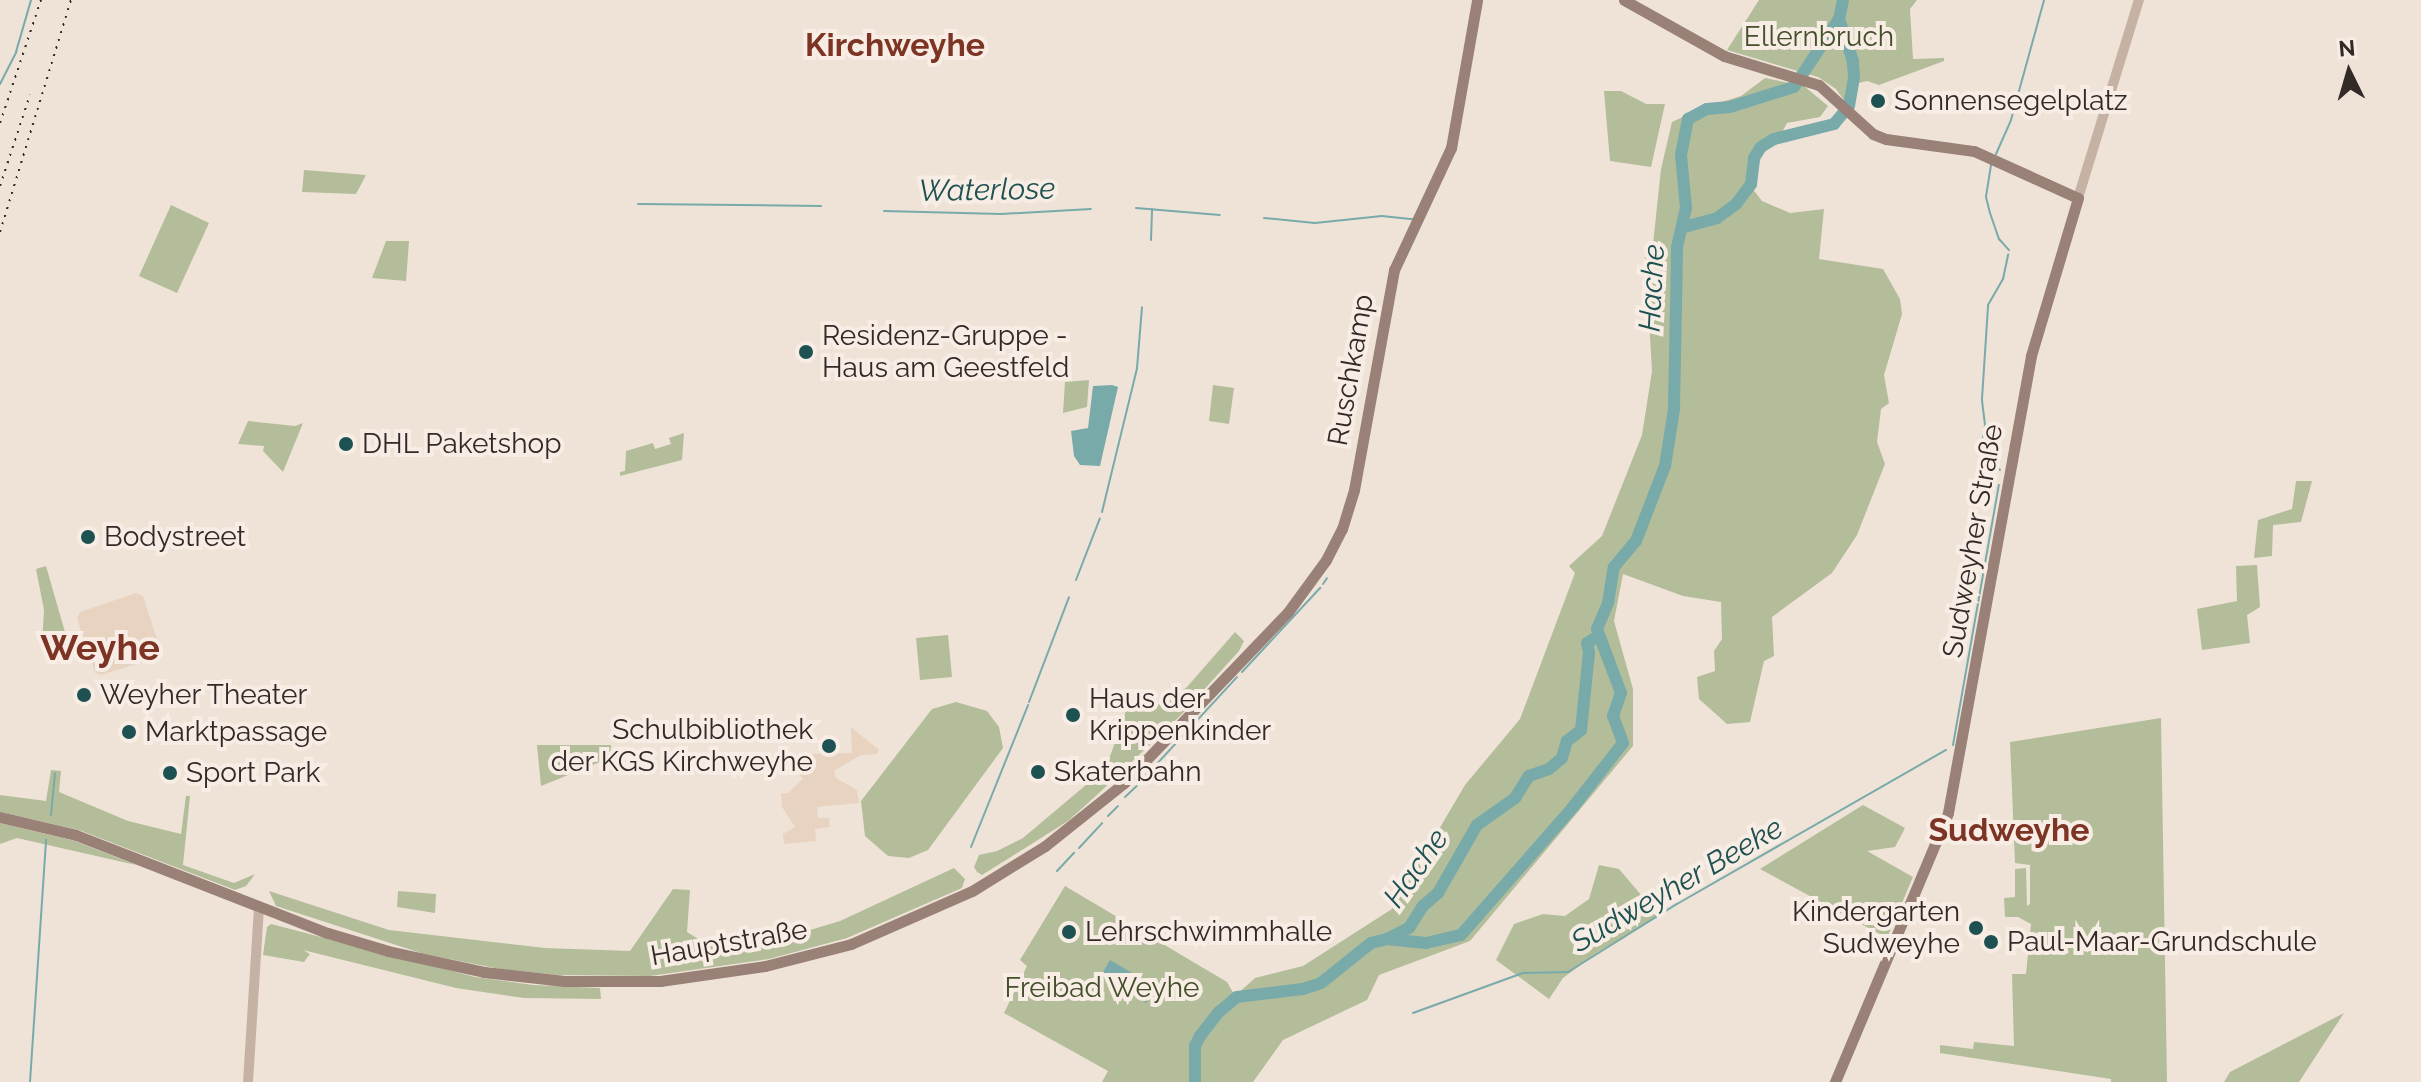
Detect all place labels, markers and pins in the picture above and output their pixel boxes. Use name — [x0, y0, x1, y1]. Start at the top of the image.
place label: Sonnensegelplatz — [1894, 84, 2128, 118]
marker: Sonnensegelplatz — [1869, 92, 1887, 110]
place label: Residenz-Gruppe - Haus am Geestfeld — [822, 319, 1069, 385]
marker: Residenz-Gruppe - Haus am Geestfeld — [797, 343, 815, 361]
place label: DHL Paketshop — [362, 427, 562, 461]
marker: DHL Paketshop — [337, 435, 355, 453]
place label: Bodystreet — [104, 520, 246, 554]
marker: Bodystreet — [79, 528, 97, 546]
place label: Weyher Theater — [100, 678, 309, 712]
place label: Haus der Krippenkinder — [1089, 682, 1271, 748]
marker: Weyher Theater — [75, 686, 93, 704]
marker: Haus der Krippenkinder — [1064, 706, 1082, 724]
place label: Schulbibliothek der KGS Kirchweyhe — [550, 713, 813, 779]
place label: Marktpassage — [145, 715, 327, 749]
marker: Marktpassage — [120, 723, 138, 741]
marker: Schulbibliothek der KGS Kirchweyhe — [820, 737, 838, 755]
place label: Skaterbahn — [1054, 755, 1202, 789]
place label: Sport Park — [186, 756, 320, 790]
marker: Skaterbahn — [1029, 763, 1047, 781]
marker: Sport Park — [161, 764, 179, 782]
place label: Kindergarten Sudweyhe — [1792, 895, 1960, 961]
place label: Lehrschwimmhalle — [1085, 915, 1332, 949]
marker: Kindergarten Sudweyhe — [1967, 919, 1985, 937]
marker: Lehrschwimmhalle — [1060, 923, 1078, 941]
place label: Paul-Maar-Grundschule — [2007, 925, 2317, 959]
marker: Paul-Maar-Grundschule — [1982, 933, 2000, 951]

